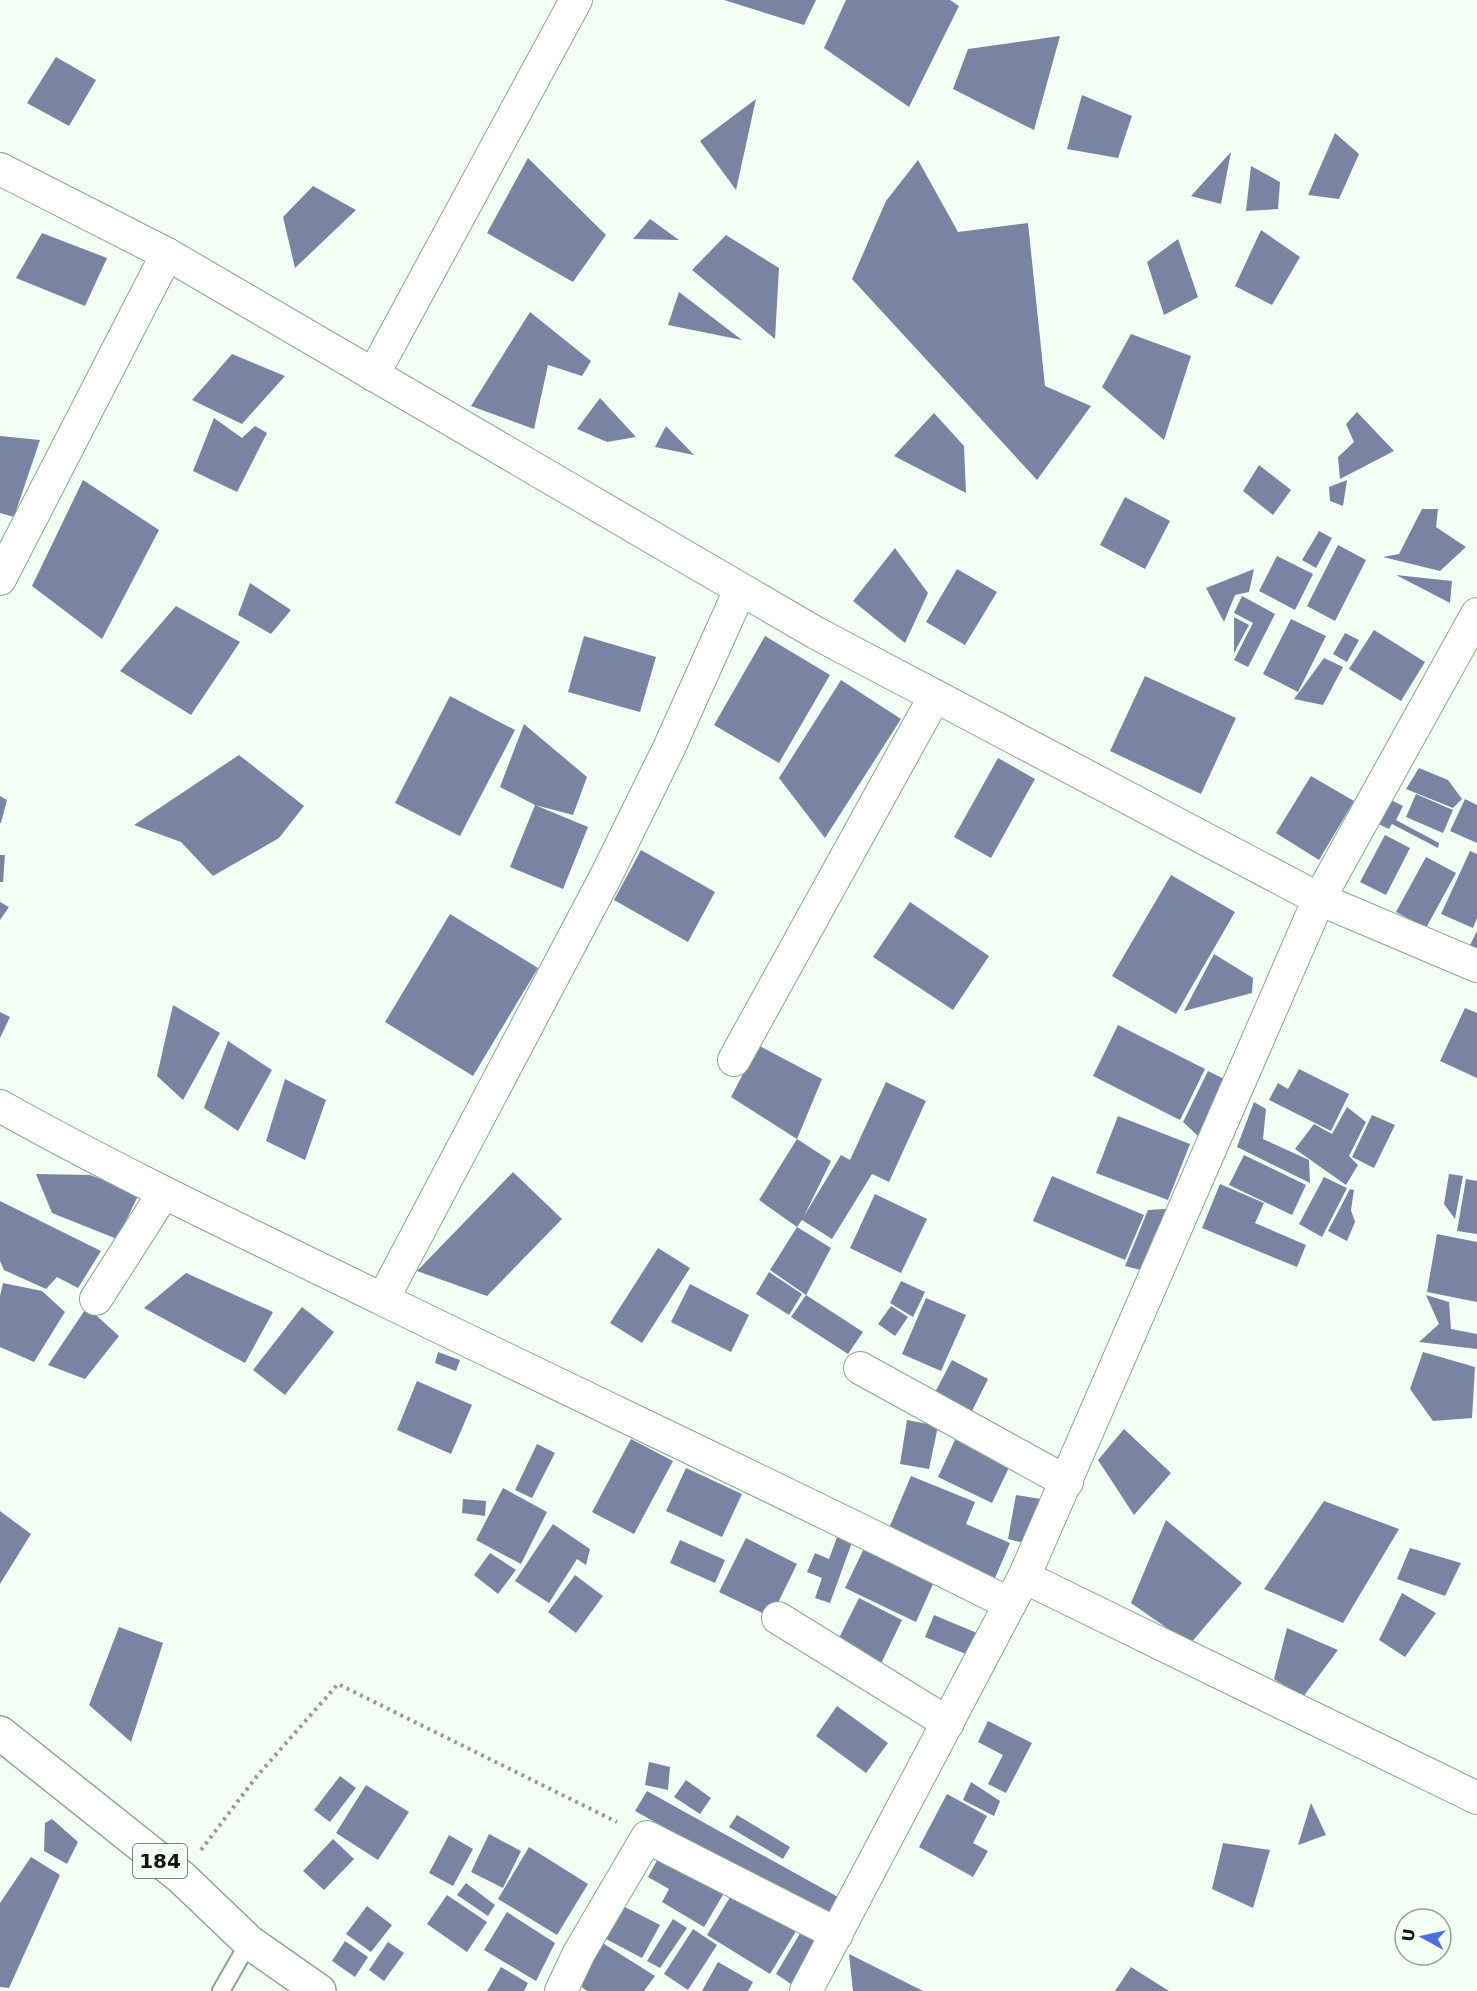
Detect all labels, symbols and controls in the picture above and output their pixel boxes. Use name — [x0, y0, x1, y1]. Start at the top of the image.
road number: 184 — [133, 1844, 187, 1878]
north arrow — [1393, 1907, 1453, 1967]
text: U — [1398, 1927, 1419, 1943]

